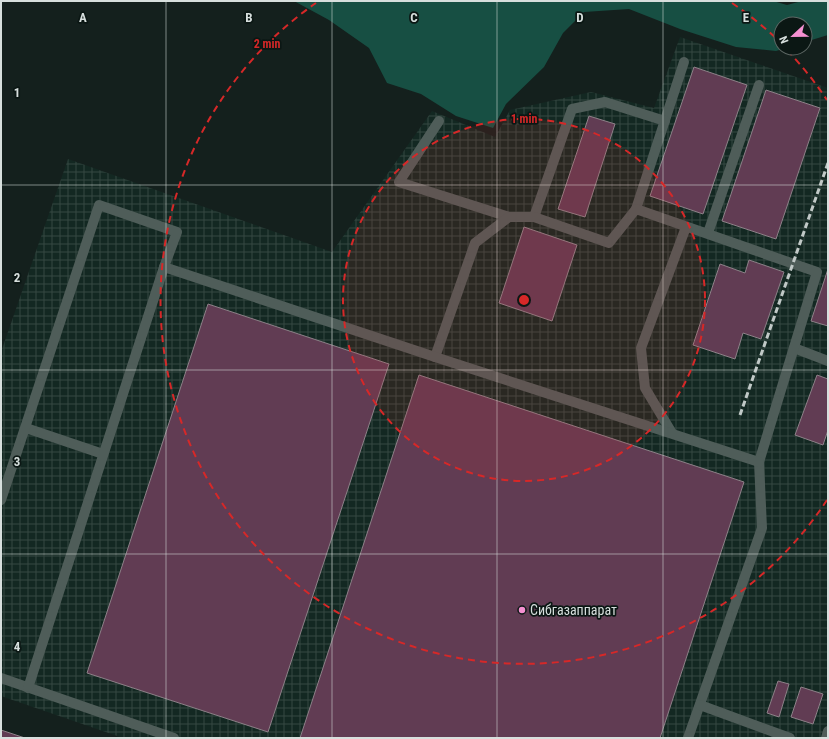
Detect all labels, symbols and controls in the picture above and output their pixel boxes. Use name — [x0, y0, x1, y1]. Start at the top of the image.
text: A — [79, 10, 87, 25]
text: B — [245, 10, 253, 25]
text: C — [410, 10, 418, 25]
text: D — [576, 10, 584, 25]
text: E — [743, 10, 750, 25]
north arrow — [773, 16, 813, 56]
text: N — [777, 34, 791, 45]
text: 2 min — [254, 37, 280, 51]
text: 1 — [14, 85, 20, 100]
text: 1 min — [511, 112, 537, 126]
text: 2 — [14, 270, 21, 285]
centre of rings — [517, 293, 531, 307]
text: 3 — [14, 454, 20, 469]
place label: Сибгазаппарат — [530, 602, 617, 618]
marker: Сибгазаппарат — [517, 605, 527, 615]
text: 4 — [14, 639, 21, 654]

